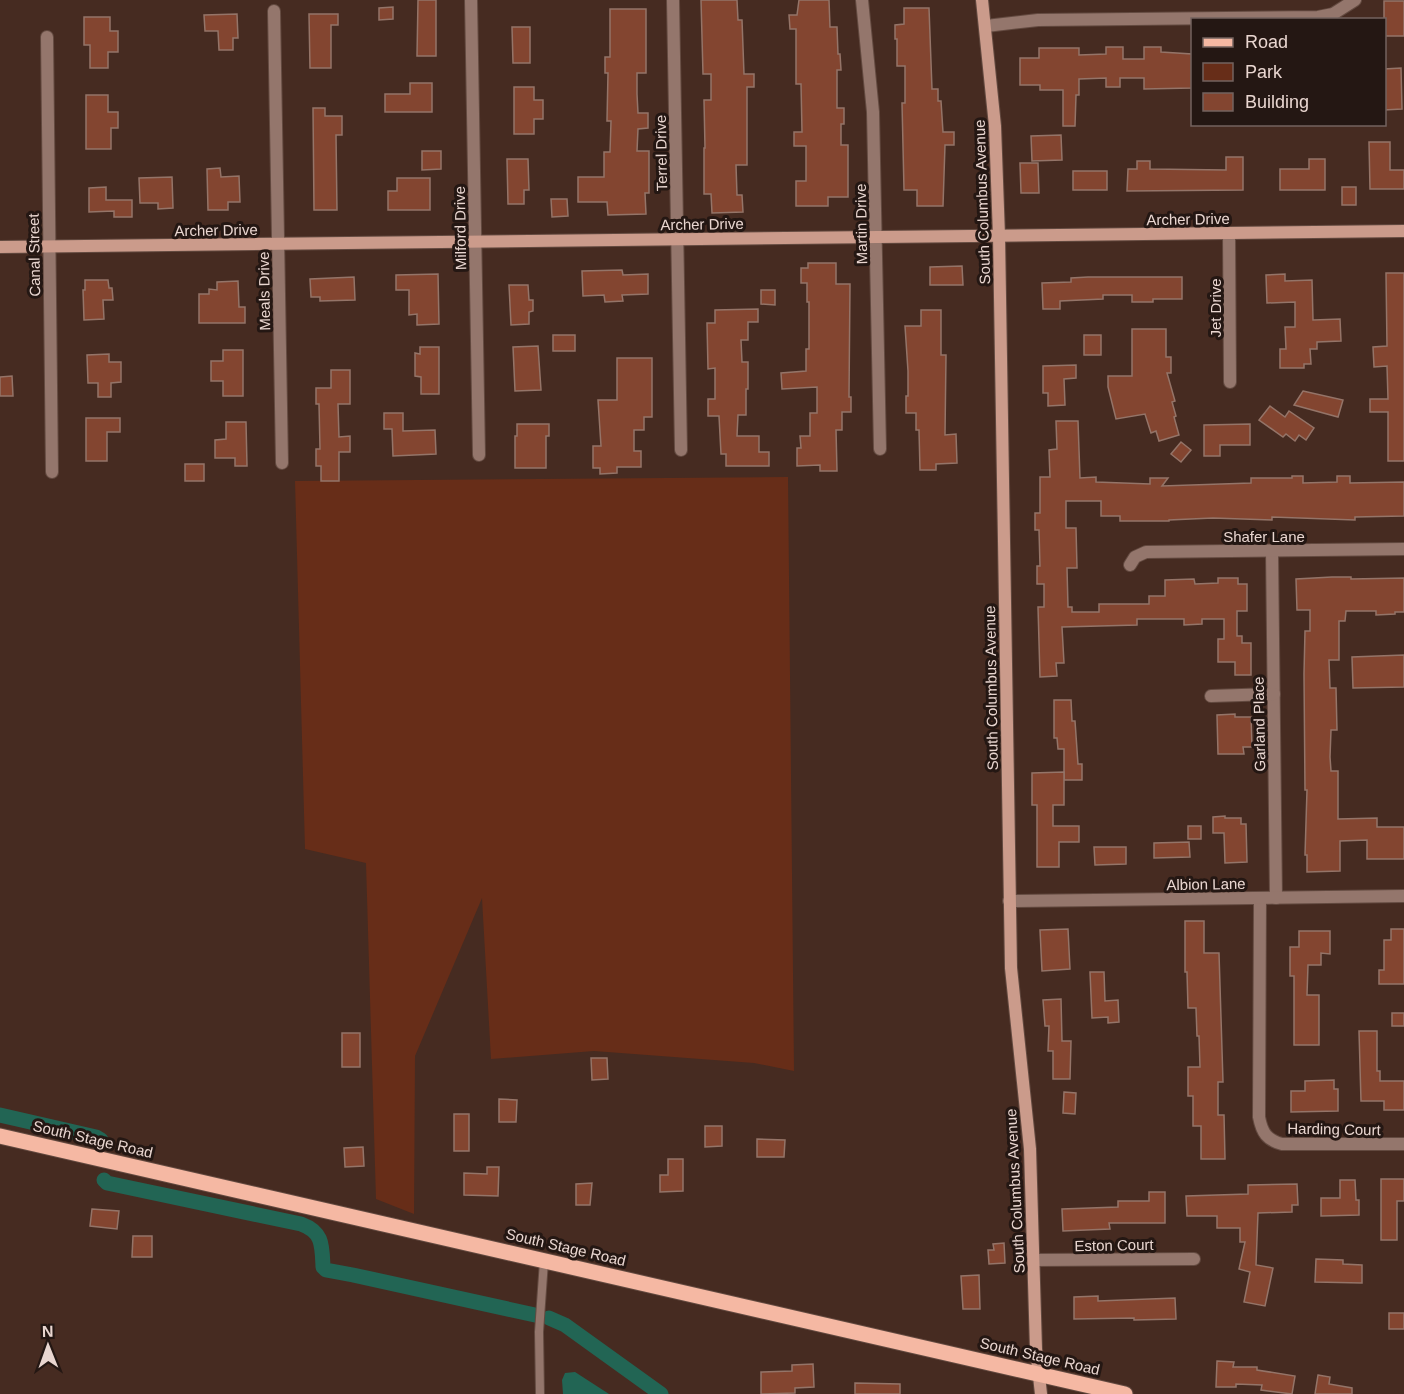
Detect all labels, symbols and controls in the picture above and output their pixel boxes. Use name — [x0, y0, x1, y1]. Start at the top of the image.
legend — [1191, 18, 1386, 126]
text: Road — [1245, 32, 1288, 52]
text: Park — [1245, 62, 1283, 82]
text: Building — [1245, 92, 1309, 112]
street label: Terrel Drive — [652, 115, 670, 191]
street label: South Columbus Avenue — [971, 119, 993, 285]
street label: Martin Drive — [852, 183, 870, 265]
street label: Milford Drive — [451, 186, 469, 270]
street label: Archer Drive — [1146, 210, 1230, 228]
street label: Canal Street — [25, 212, 43, 297]
street label: Archer Drive — [660, 215, 744, 233]
street label: Archer Drive — [174, 221, 258, 239]
street label: Meals Drive — [255, 251, 273, 331]
street label: Jet Drive — [1207, 278, 1224, 338]
street label: Shafer Lane — [1223, 528, 1305, 545]
street label: South Columbus Avenue — [981, 605, 1001, 771]
street label: Garland Place — [1250, 676, 1268, 772]
street label: Albion Lane — [1166, 875, 1246, 893]
street label: South Columbus Avenue — [1002, 1108, 1028, 1274]
street label: South Stage Road — [31, 1117, 155, 1161]
street label: Harding Court — [1287, 1120, 1382, 1138]
street label: South Stage Road — [504, 1225, 628, 1269]
street label: Eston Court — [1074, 1236, 1155, 1254]
north arrow — [18, 1316, 78, 1376]
text: N — [42, 1323, 54, 1340]
street label: South Stage Road — [978, 1334, 1102, 1378]

